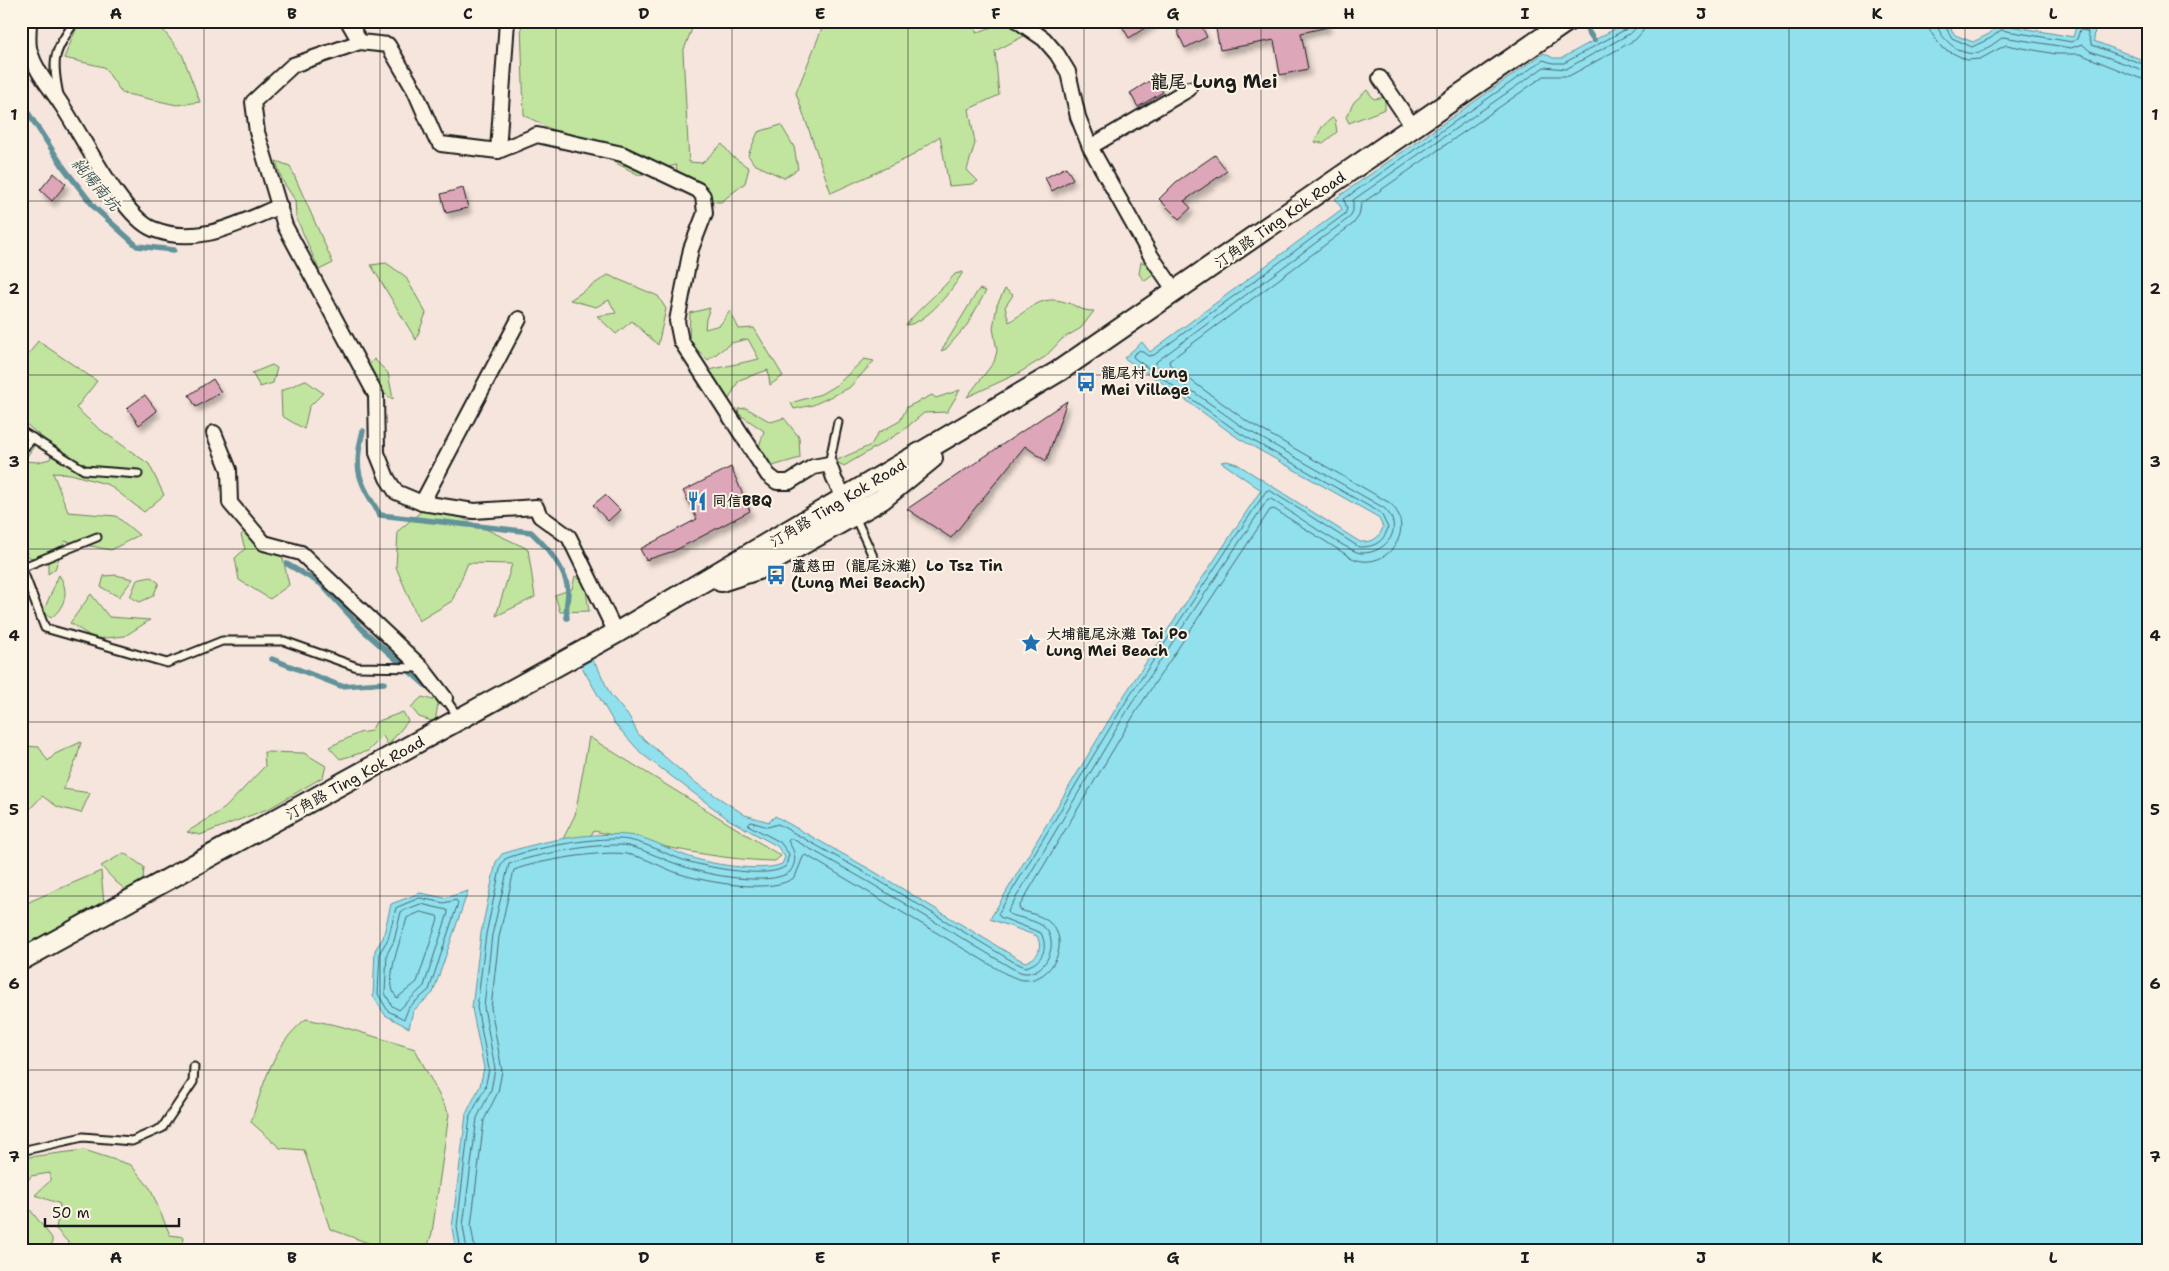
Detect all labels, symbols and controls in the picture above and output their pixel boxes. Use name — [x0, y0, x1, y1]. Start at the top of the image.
text: A — [110, 3, 122, 24]
text: B — [287, 3, 297, 24]
text: C — [463, 3, 473, 24]
text: D — [638, 3, 650, 24]
text: E — [815, 3, 825, 24]
text: F — [991, 3, 1001, 24]
text: G — [1167, 3, 1180, 24]
text: H — [1343, 3, 1355, 24]
text: I — [1521, 3, 1530, 24]
text: J — [1696, 3, 1706, 24]
text: K — [1872, 3, 1883, 24]
text: L — [2049, 3, 2058, 24]
district label: 龍尾 Lung Mei — [1151, 70, 1278, 94]
text: 1 — [10, 104, 18, 125]
text: 1 — [2151, 104, 2159, 125]
water label: 純陽南坑 — [67, 153, 126, 217]
street label: 汀角路 Ting Kok Road — [1210, 167, 1350, 273]
text: 2 — [8, 278, 20, 299]
text: 2 — [2149, 278, 2161, 299]
place label: 龍尾村 Lung Mei Village — [1101, 363, 1189, 400]
bus stop icon: 龍尾村 Lung Mei Village — [1075, 371, 1097, 393]
text: 3 — [8, 451, 20, 472]
text: 3 — [2149, 451, 2161, 472]
street label: 汀角路 Ting Kok Road — [766, 454, 910, 552]
restaurant icon: 同信BBQ — [686, 490, 708, 512]
place label: 同信BBQ — [712, 491, 772, 511]
place label: 蘆慈田（龍尾泳灘）Lo Tsz Tin (Lung Mei Beach) — [791, 556, 1003, 593]
bus stop icon: 蘆慈田（龍尾泳灘）Lo Tsz Tin (Lung Mei Beach) — [765, 564, 787, 586]
place label: 大埔龍尾泳灘 Tai Po Lung Mei Beach — [1046, 624, 1188, 661]
text: 4 — [8, 625, 20, 646]
text: 4 — [2149, 625, 2161, 646]
place icon: 大埔龍尾泳灘 Tai Po Lung Mei Beach — [1020, 632, 1042, 654]
street label: 汀角路 Ting Kok Road — [282, 731, 428, 825]
text: 5 — [9, 799, 19, 820]
text: 5 — [2150, 799, 2160, 820]
text: 6 — [8, 973, 20, 994]
text: 6 — [2149, 973, 2161, 994]
text: 7 — [8, 1146, 20, 1167]
text: 7 — [2149, 1146, 2161, 1167]
scale bar — [45, 1196, 179, 1228]
text: 50 m — [52, 1203, 90, 1223]
text: A — [110, 1247, 122, 1268]
text: B — [287, 1247, 297, 1268]
text: C — [463, 1247, 473, 1268]
text: D — [638, 1247, 650, 1268]
text: E — [815, 1247, 825, 1268]
text: F — [991, 1247, 1001, 1268]
text: G — [1167, 1247, 1180, 1268]
text: H — [1343, 1247, 1355, 1268]
text: I — [1521, 1247, 1530, 1268]
text: J — [1696, 1247, 1706, 1268]
text: K — [1872, 1247, 1883, 1268]
text: L — [2049, 1247, 2058, 1268]

